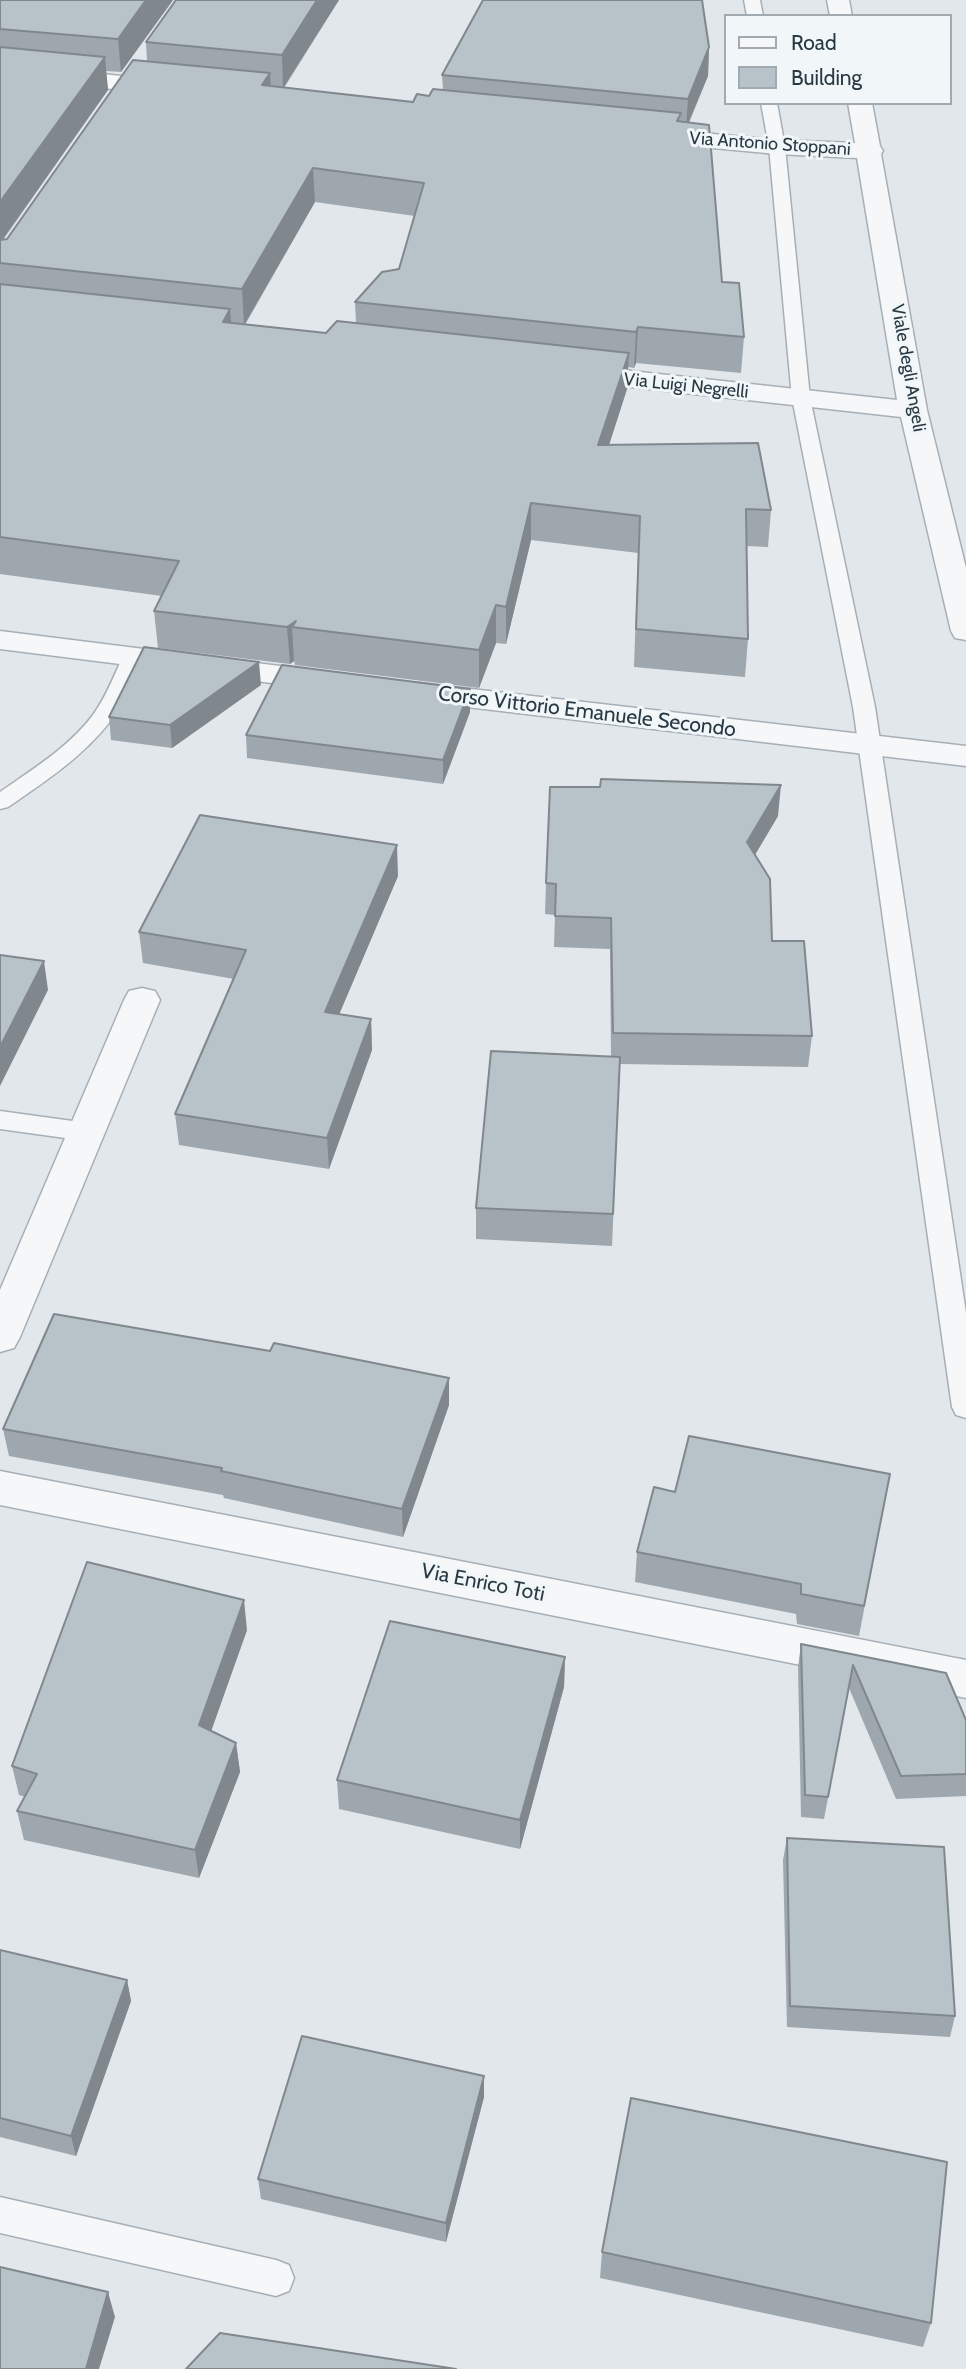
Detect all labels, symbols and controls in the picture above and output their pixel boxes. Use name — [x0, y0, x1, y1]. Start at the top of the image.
legend — [724, 14, 952, 105]
text: Road — [791, 30, 837, 55]
text: Building — [791, 65, 862, 90]
street label: Via Antonio Stoppani — [689, 128, 851, 160]
street label: Viale degli Angeli — [886, 302, 930, 434]
street label: Via Luigi Negrelli — [623, 369, 749, 403]
street label: Corso Vittorio Emanuele Secondo — [437, 681, 737, 743]
street label: Via Enrico Toti — [419, 1559, 547, 1607]

